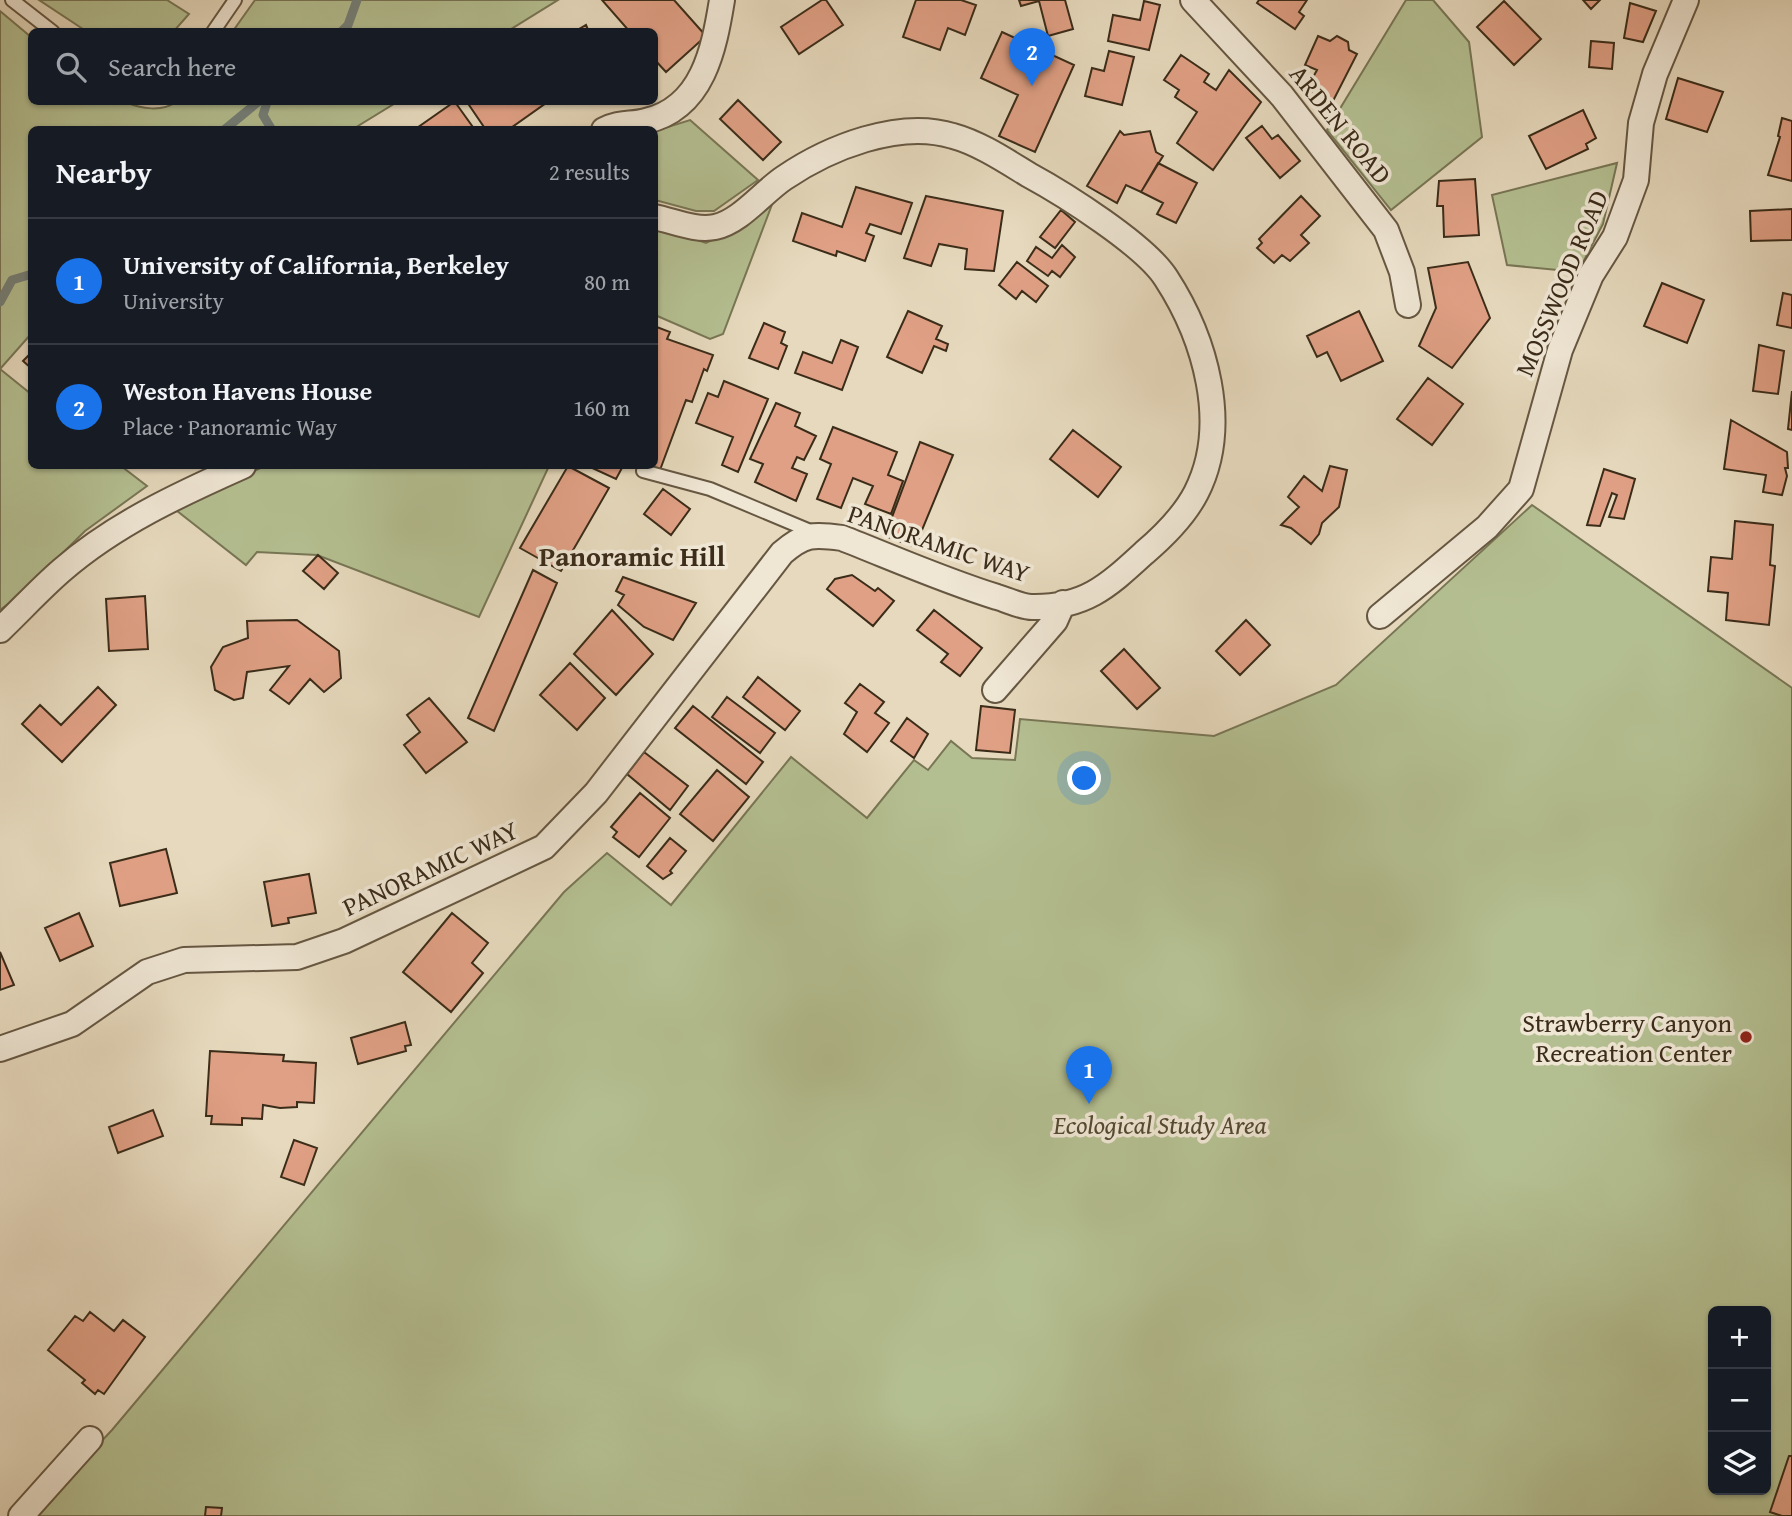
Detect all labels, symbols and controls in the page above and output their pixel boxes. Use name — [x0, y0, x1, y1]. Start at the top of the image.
search box — [28, 28, 658, 105]
pin: 2 — [1009, 28, 1055, 86]
text: Search here — [108, 47, 236, 86]
icon: search — [52, 48, 90, 86]
street label: ARDEN ROAD — [1281, 56, 1401, 192]
text: Nearby — [56, 150, 152, 194]
text: 2 results — [549, 155, 630, 188]
street label: MOSSWOOD ROAD — [1504, 184, 1618, 382]
text: University of California, Berkeley — [123, 245, 509, 284]
text: 1 — [73, 265, 85, 298]
text: 80 m — [584, 265, 630, 298]
text: University — [123, 284, 224, 317]
text: Weston Havens House — [123, 371, 372, 410]
text: 2 — [73, 391, 85, 424]
text: 160 m — [573, 391, 630, 424]
text: Place · Panoramic Way — [123, 410, 337, 443]
street label: PANORAMIC WAY — [843, 494, 1036, 593]
district label: Panoramic Hill — [539, 535, 725, 576]
your location — [1067, 761, 1101, 795]
street label: PANORAMIC WAY — [336, 810, 525, 926]
place label: Strawberry Canyon Recreation Center — [1522, 1003, 1732, 1072]
marker: Strawberry Canyon Recreation Center — [1738, 1029, 1754, 1045]
pin: 1 — [1066, 1046, 1112, 1104]
park label: Ecological Study Area — [1052, 1105, 1267, 1144]
map controls — [1708, 1306, 1771, 1495]
button: + — [1708, 1306, 1771, 1369]
button: − — [1708, 1369, 1771, 1432]
button: layers — [1708, 1432, 1771, 1495]

